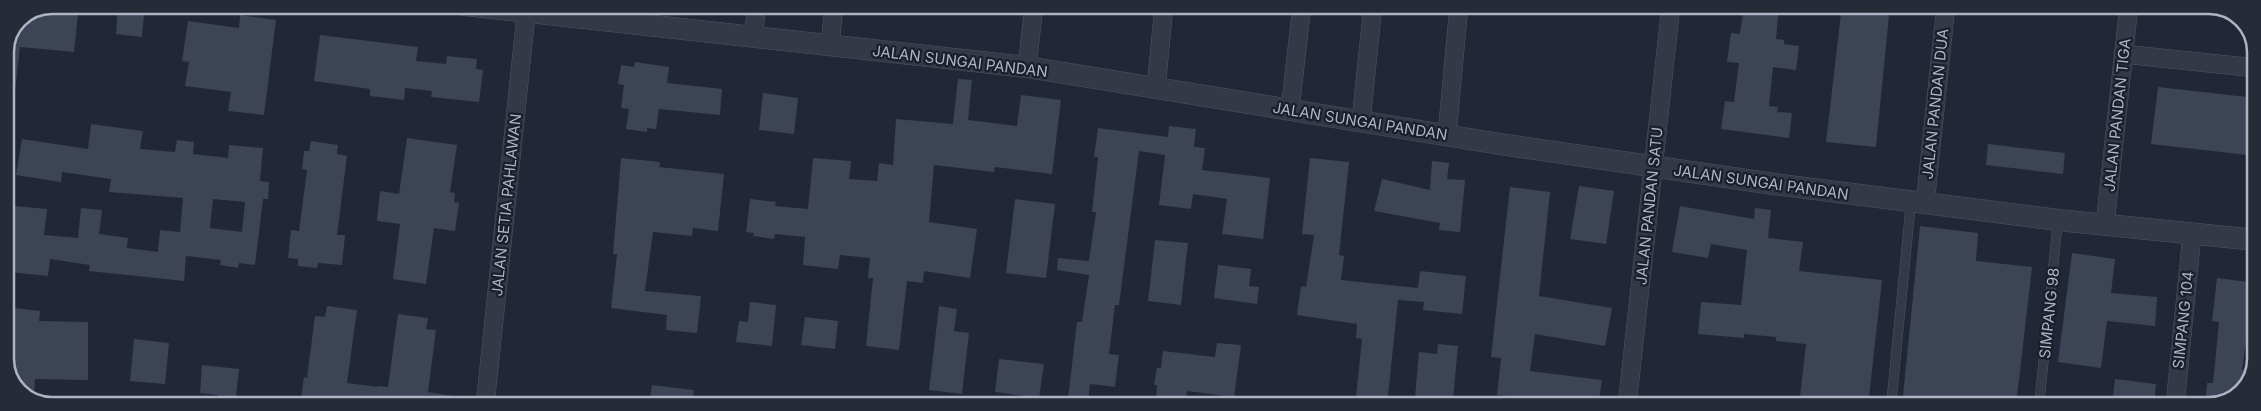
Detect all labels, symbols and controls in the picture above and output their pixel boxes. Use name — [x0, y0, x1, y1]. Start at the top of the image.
street label: JALAN PANDAN DUA — [1918, 28, 1952, 180]
street label: JALAN PANDAN TIGA — [2099, 37, 2135, 193]
street label: JALAN SUNGAI PANDAN — [871, 41, 1049, 81]
street label: JALAN SUNGAI PANDAN — [1271, 98, 1449, 144]
street label: JALAN SETIA PAHLAWAN — [487, 113, 525, 297]
street label: JALAN PANDAN SATU — [1631, 126, 1667, 286]
street label: JALAN SUNGAI PANDAN — [1672, 160, 1850, 204]
street label: SIMPANG 98 — [2035, 267, 2063, 359]
street label: SIMPANG 104 — [2168, 270, 2198, 370]

